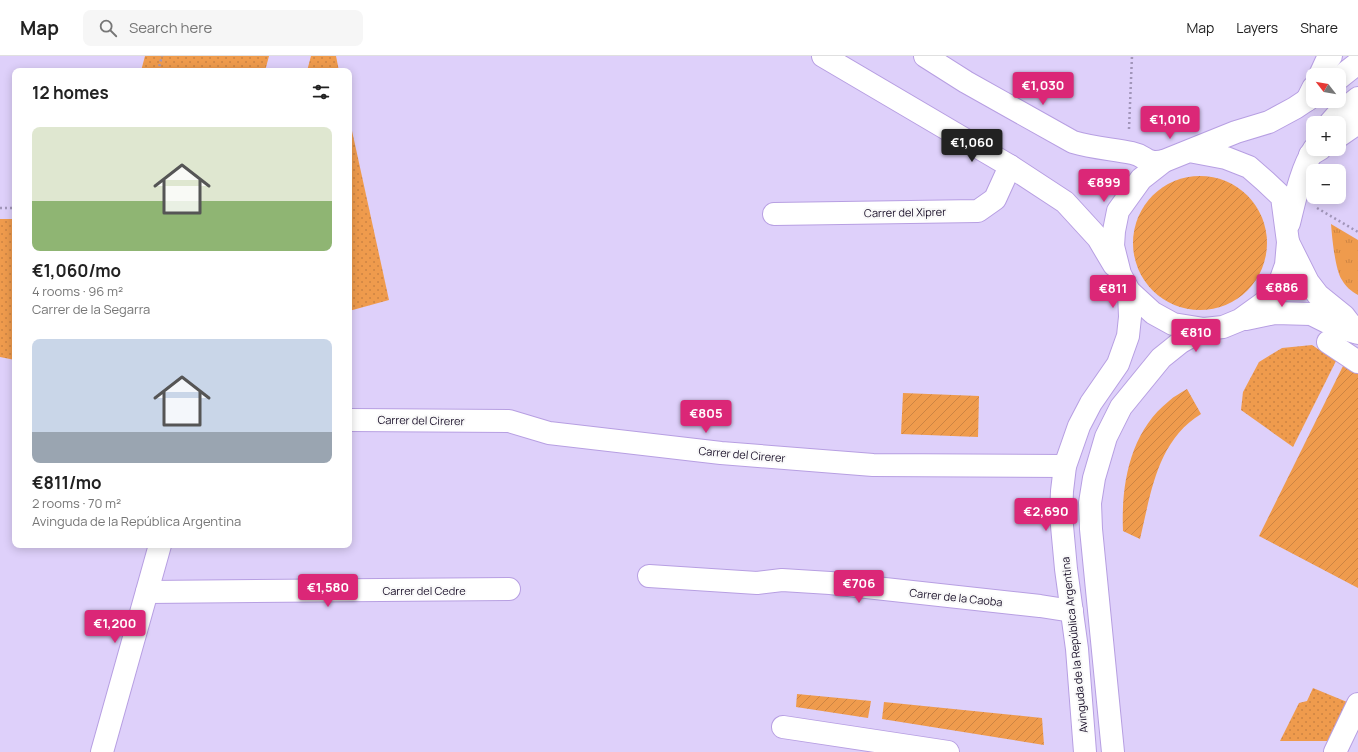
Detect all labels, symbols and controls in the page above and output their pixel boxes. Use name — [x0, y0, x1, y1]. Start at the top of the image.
search box — [83, 10, 363, 46]
text: Map — [20, 15, 59, 41]
icon: search — [97, 17, 119, 39]
text: Search here — [129, 17, 212, 38]
text: Map — [1186, 18, 1214, 37]
text: Layers — [1236, 18, 1278, 37]
text: Share — [1300, 18, 1338, 37]
north arrow — [1306, 68, 1346, 108]
map controls — [1306, 68, 1346, 204]
pin: €1,030 — [1010, 72, 1076, 106]
text: €1,030 — [1022, 76, 1064, 94]
text: 12 homes — [32, 81, 109, 104]
icon: filters — [310, 81, 332, 103]
pin: €1,010 — [1137, 106, 1203, 140]
text: €1,010 — [1150, 110, 1190, 128]
button: + — [1306, 116, 1346, 156]
pin: €1,060 — [939, 129, 1005, 163]
text: €1,060 — [950, 133, 994, 151]
icon: home — [146, 153, 218, 225]
button: − — [1306, 164, 1346, 204]
pin: €899 — [1080, 169, 1128, 203]
text: €899 — [1088, 173, 1121, 191]
street label: Carrer del Xiprer — [864, 204, 946, 220]
text: €1,060/mo — [32, 259, 121, 282]
pin: €886 — [1258, 274, 1306, 308]
pin: €811 — [1089, 275, 1137, 309]
text: €886 — [1266, 278, 1298, 296]
text: €811 — [1099, 279, 1127, 297]
text: 4 rooms · 96 m² — [32, 282, 123, 300]
text: Carrer de la Segarra — [32, 300, 150, 318]
pin: €810 — [1172, 319, 1220, 353]
text: €810 — [1180, 323, 1212, 341]
icon: home — [146, 365, 218, 437]
pin: €805 — [682, 400, 730, 434]
text: €805 — [689, 404, 723, 422]
street label: Carrer del Cirerer — [377, 412, 465, 428]
street label: Carrer del Cirerer — [698, 443, 786, 465]
text: €811/mo — [32, 471, 101, 494]
text: 2 rooms · 70 m² — [32, 494, 121, 512]
pin: €2,690 — [1013, 498, 1079, 532]
text: €2,690 — [1024, 502, 1068, 520]
text: Avinguda de la República Argentina — [32, 512, 241, 530]
street label: Avinguda de la República Argentina — [1057, 556, 1091, 734]
pin: €706 — [835, 570, 883, 604]
pin: €1,580 — [295, 574, 361, 608]
text: €706 — [843, 574, 875, 592]
text: €1,580 — [307, 578, 349, 596]
street label: Carrer del Cedre — [382, 583, 466, 598]
street label: Carrer de la Caoba — [909, 585, 1003, 609]
pin: €1,200 — [82, 610, 148, 644]
text: €1,200 — [94, 614, 136, 632]

